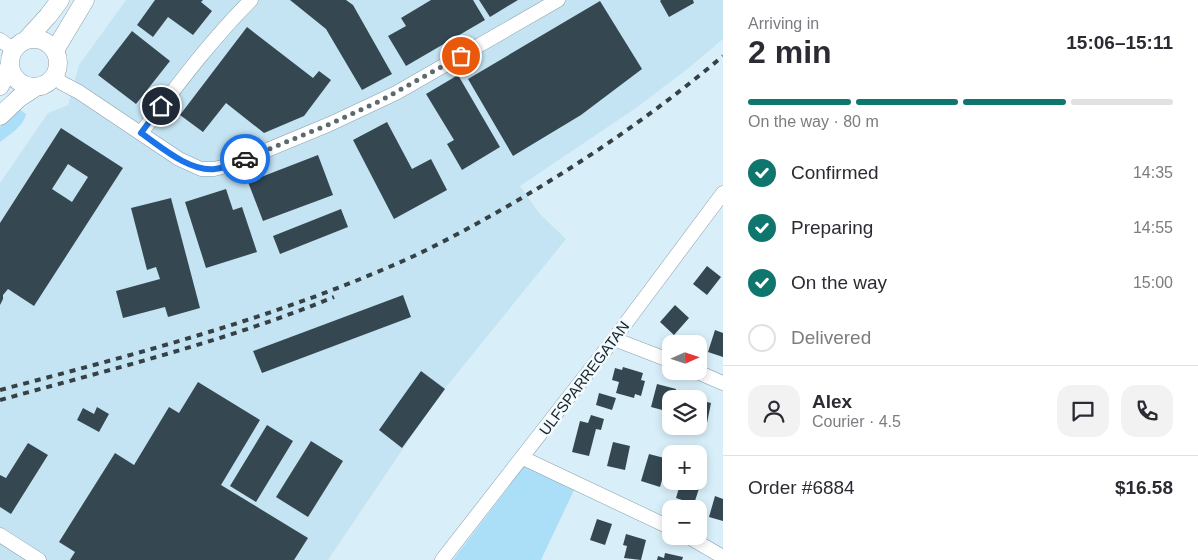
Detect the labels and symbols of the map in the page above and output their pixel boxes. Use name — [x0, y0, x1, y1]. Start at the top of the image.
pin — [440, 35, 482, 77]
pin — [140, 85, 182, 127]
courier — [220, 134, 270, 184]
street label: ULFSPARREGATAN — [536, 318, 632, 438]
north arrow — [662, 335, 708, 380]

